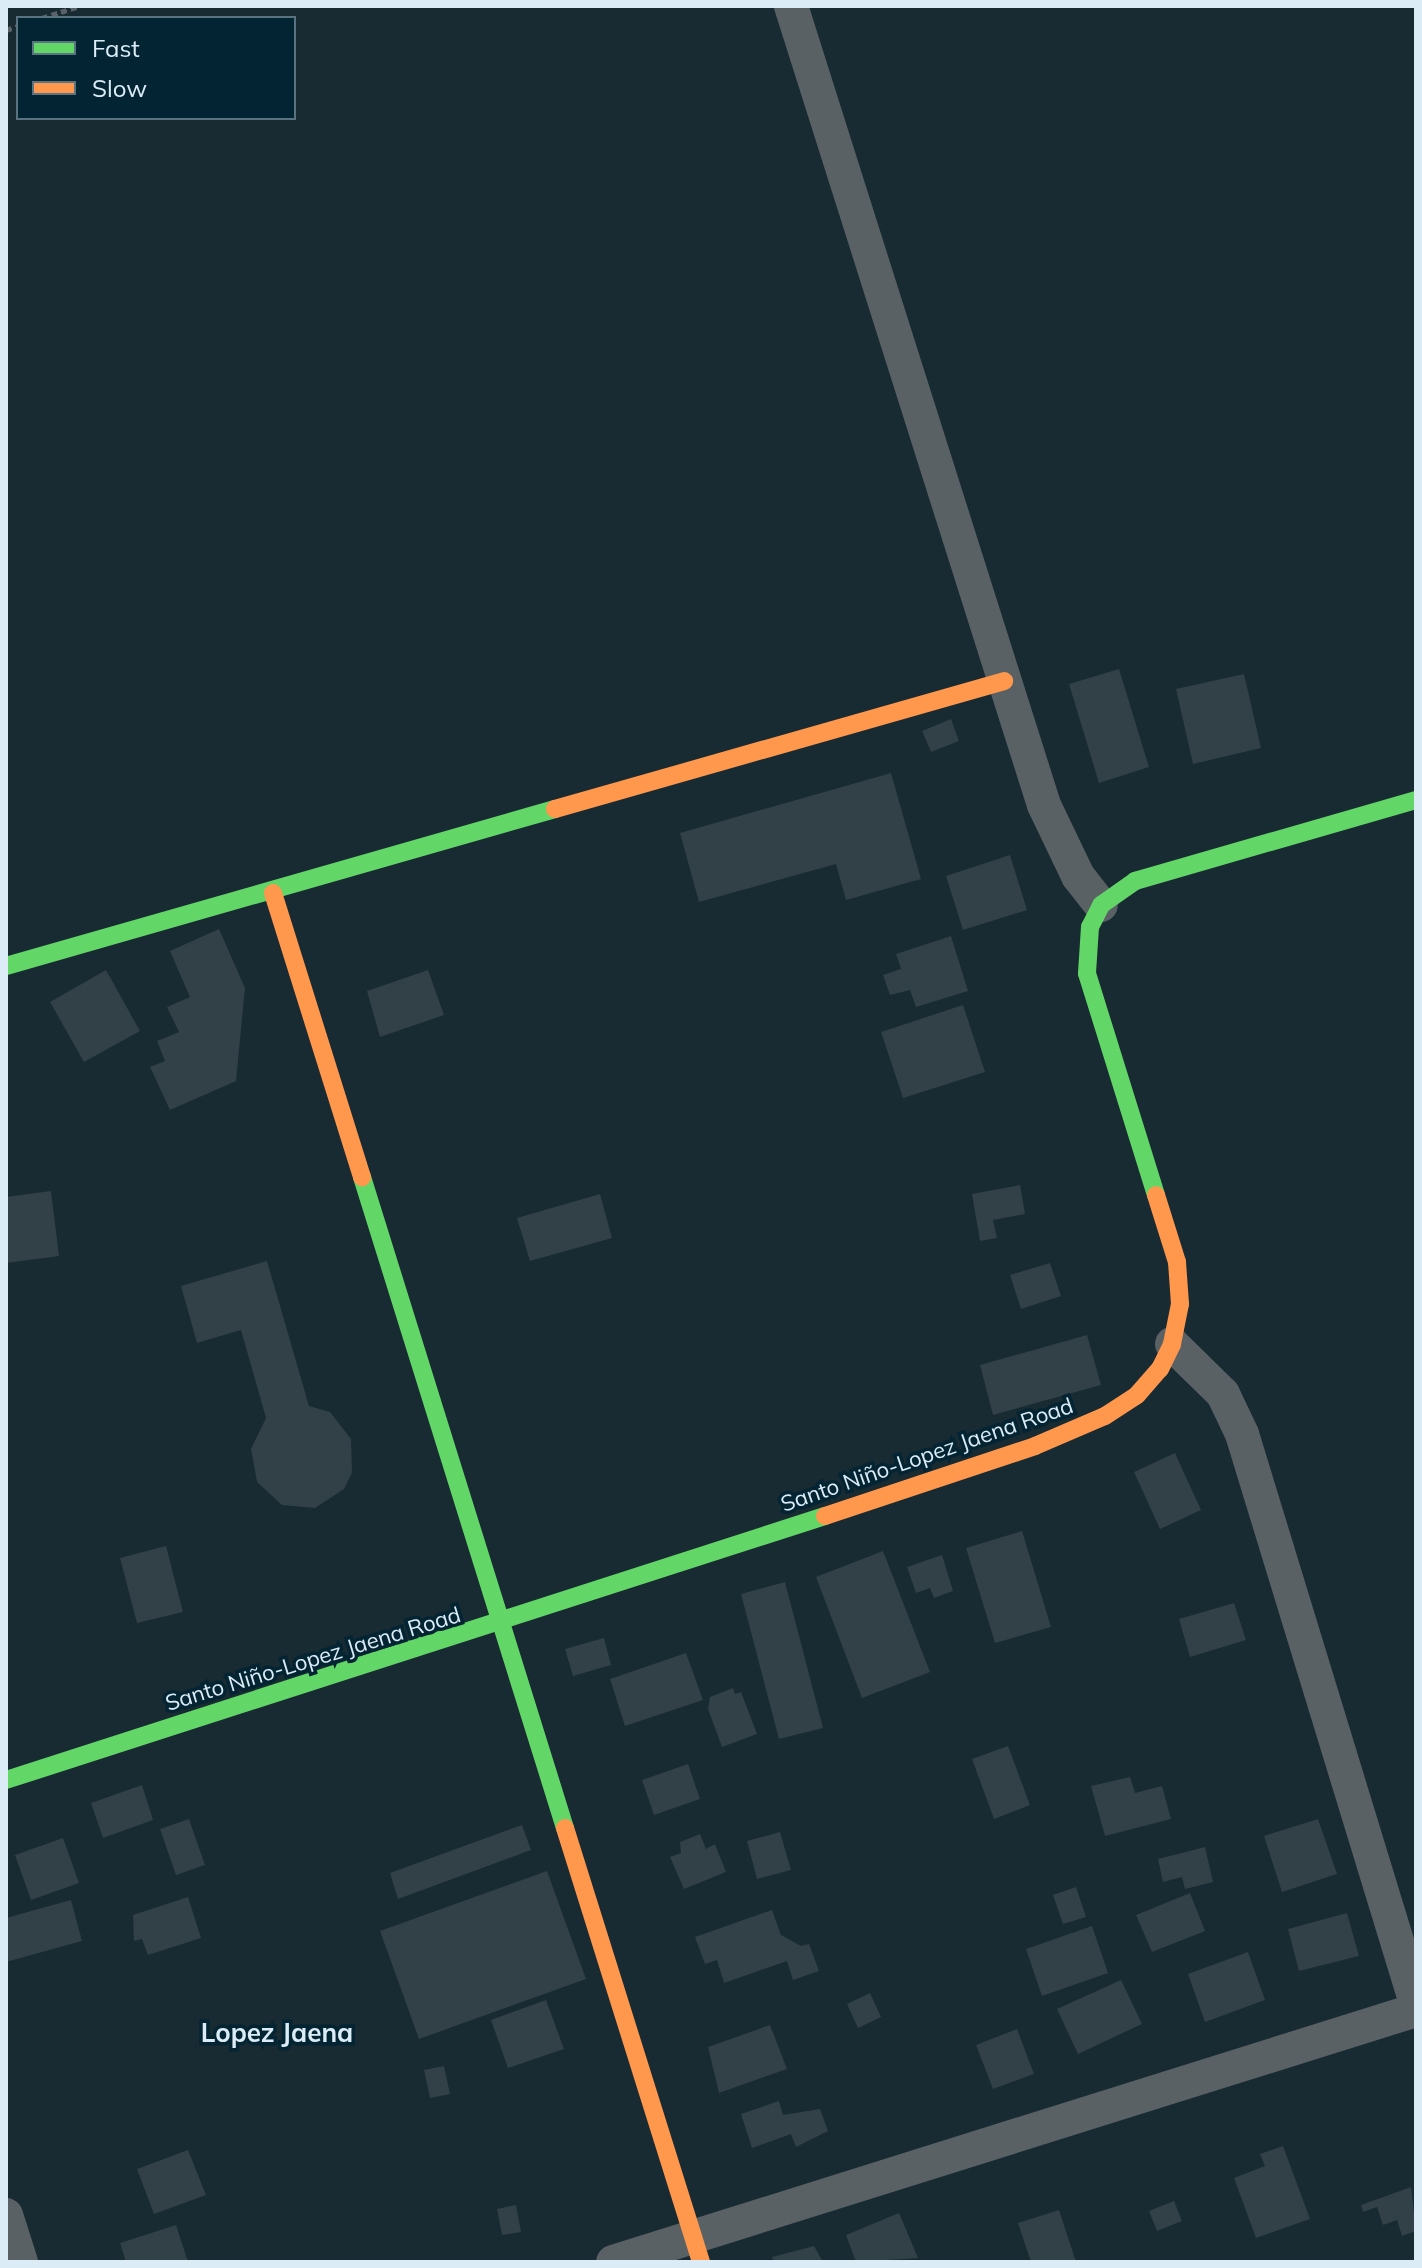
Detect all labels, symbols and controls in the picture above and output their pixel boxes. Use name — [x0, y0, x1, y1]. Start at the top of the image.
legend — [16, 16, 296, 120]
text: Fast — [92, 33, 140, 63]
text: Slow — [92, 73, 147, 103]
street label: Santo Niño-Lopez Jaena Road — [777, 1392, 1077, 1518]
street label: Santo Niño-Lopez Jaena Road — [162, 1601, 464, 1717]
district label: Lopez Jaena — [201, 2017, 353, 2049]

